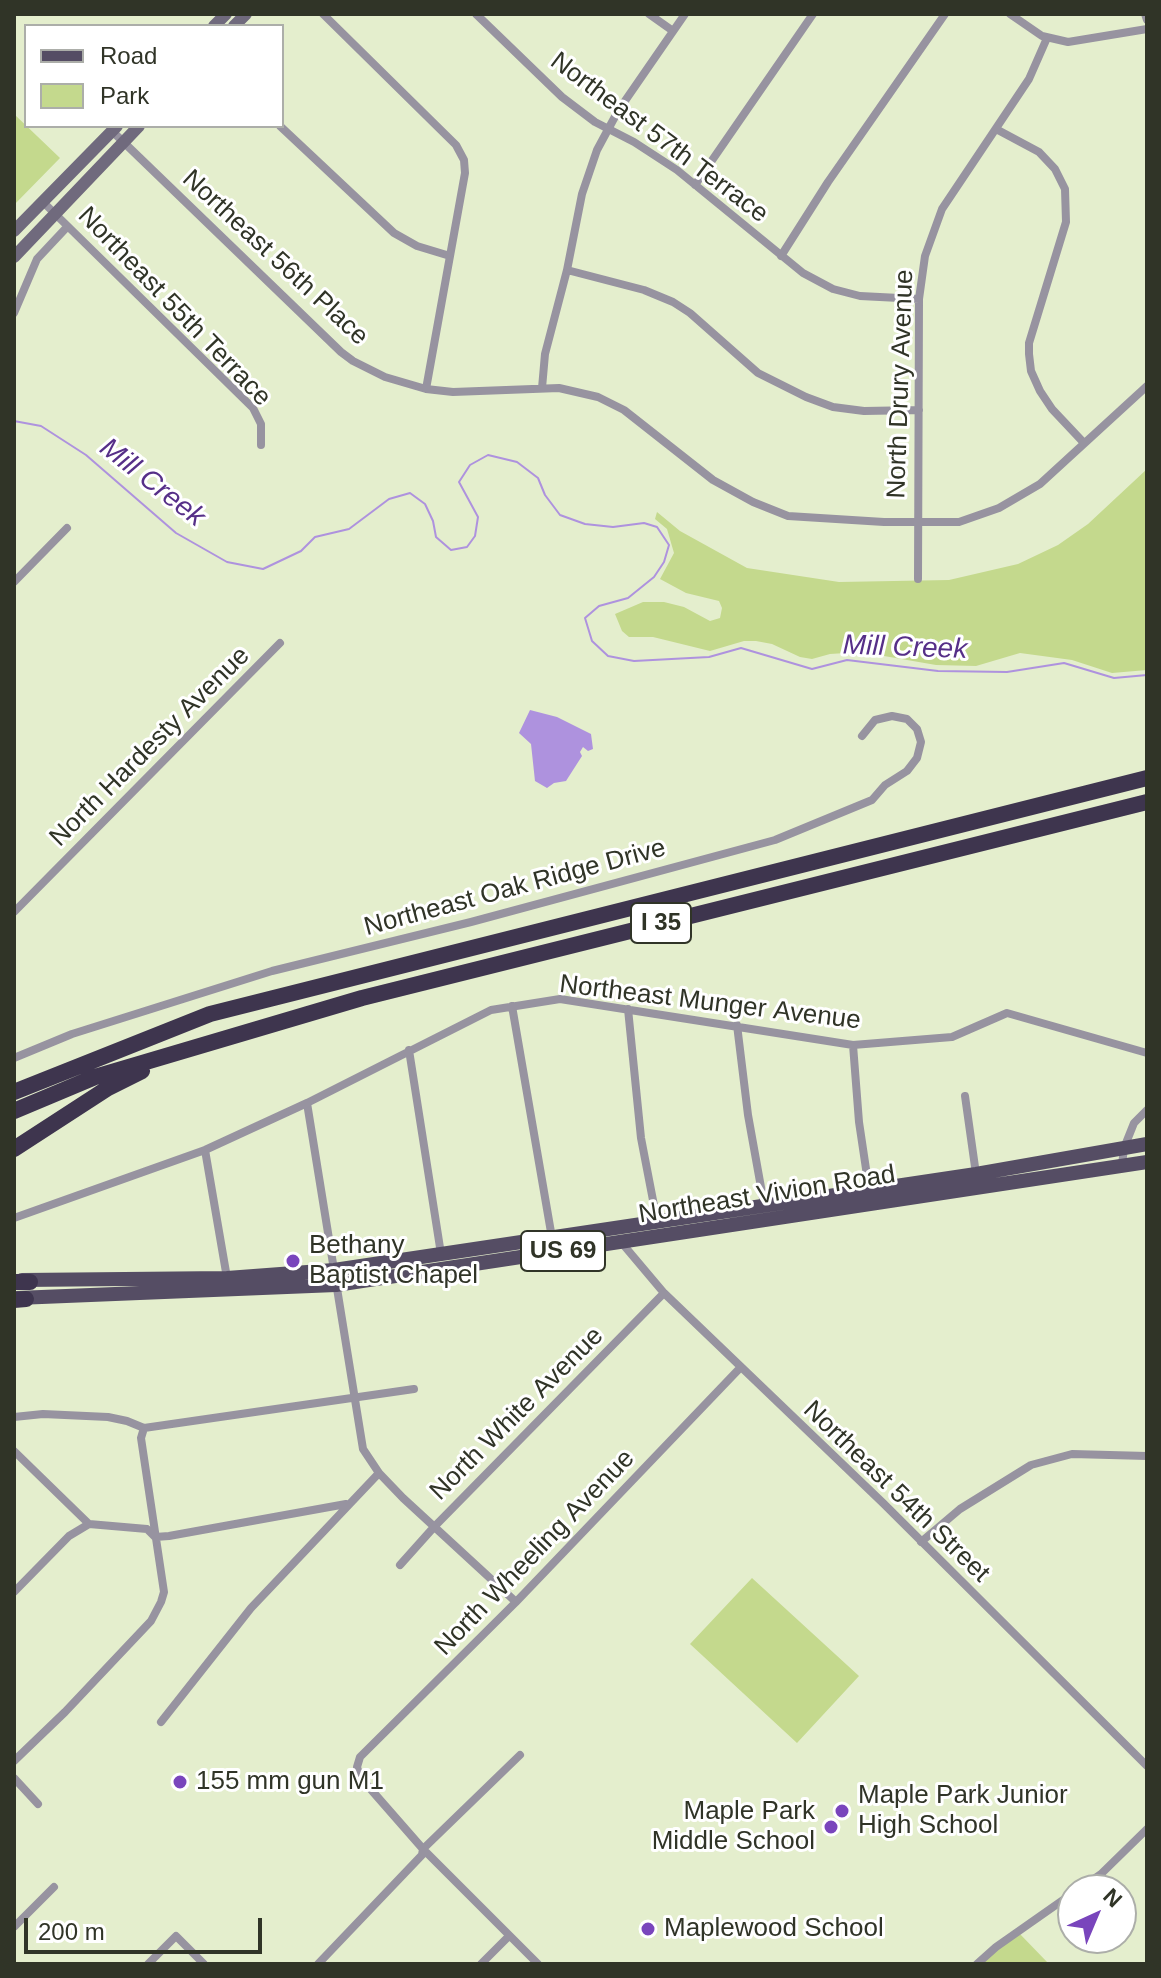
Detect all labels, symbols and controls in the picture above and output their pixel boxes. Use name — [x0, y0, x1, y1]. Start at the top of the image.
legend — [24, 24, 284, 128]
text: Road — [100, 42, 157, 69]
street label: Northeast 57th Terrace — [544, 46, 774, 230]
text: Park — [100, 82, 149, 109]
street label: Northeast 56th Place — [176, 164, 374, 352]
street label: Northeast 55th Terrace — [71, 201, 277, 413]
street label: North Drury Avenue — [881, 269, 921, 499]
water label: Mill Creek — [93, 431, 211, 535]
water label: Mill Creek — [842, 629, 968, 667]
street label: North Hardesty Avenue — [44, 641, 256, 853]
street label: Northeast Oak Ridge Drive — [361, 833, 669, 943]
road number: I 35 — [631, 903, 691, 943]
street label: Northeast Munger Avenue — [558, 969, 862, 1037]
street label: Northeast Vivion Road — [636, 1159, 898, 1231]
place label: Bethany Baptist Chapel — [309, 1230, 478, 1292]
road number: US 69 — [521, 1231, 605, 1271]
marker: Bethany Baptist Chapel — [284, 1252, 302, 1270]
street label: North White Avenue — [424, 1321, 610, 1507]
street label: Northeast 54th Street — [796, 1395, 996, 1589]
street label: North Wheeling Avenue — [429, 1444, 641, 1662]
place label: 155 mm gun M1 — [196, 1766, 384, 1798]
marker: 155 mm gun M1 — [171, 1773, 189, 1791]
place label: Maple Park Junior High School — [858, 1780, 1068, 1842]
place label: Maple Park Middle School — [652, 1796, 815, 1858]
marker: Maple Park Junior High School — [833, 1802, 851, 1820]
marker: Maple Park Middle School — [822, 1818, 840, 1836]
north arrow — [1057, 1874, 1137, 1954]
text: N — [1098, 1883, 1127, 1912]
scale bar — [28, 1902, 266, 1952]
place label: Maplewood School — [664, 1913, 884, 1945]
text: 200 m — [38, 1918, 105, 1945]
marker: Maplewood School — [639, 1920, 657, 1938]

